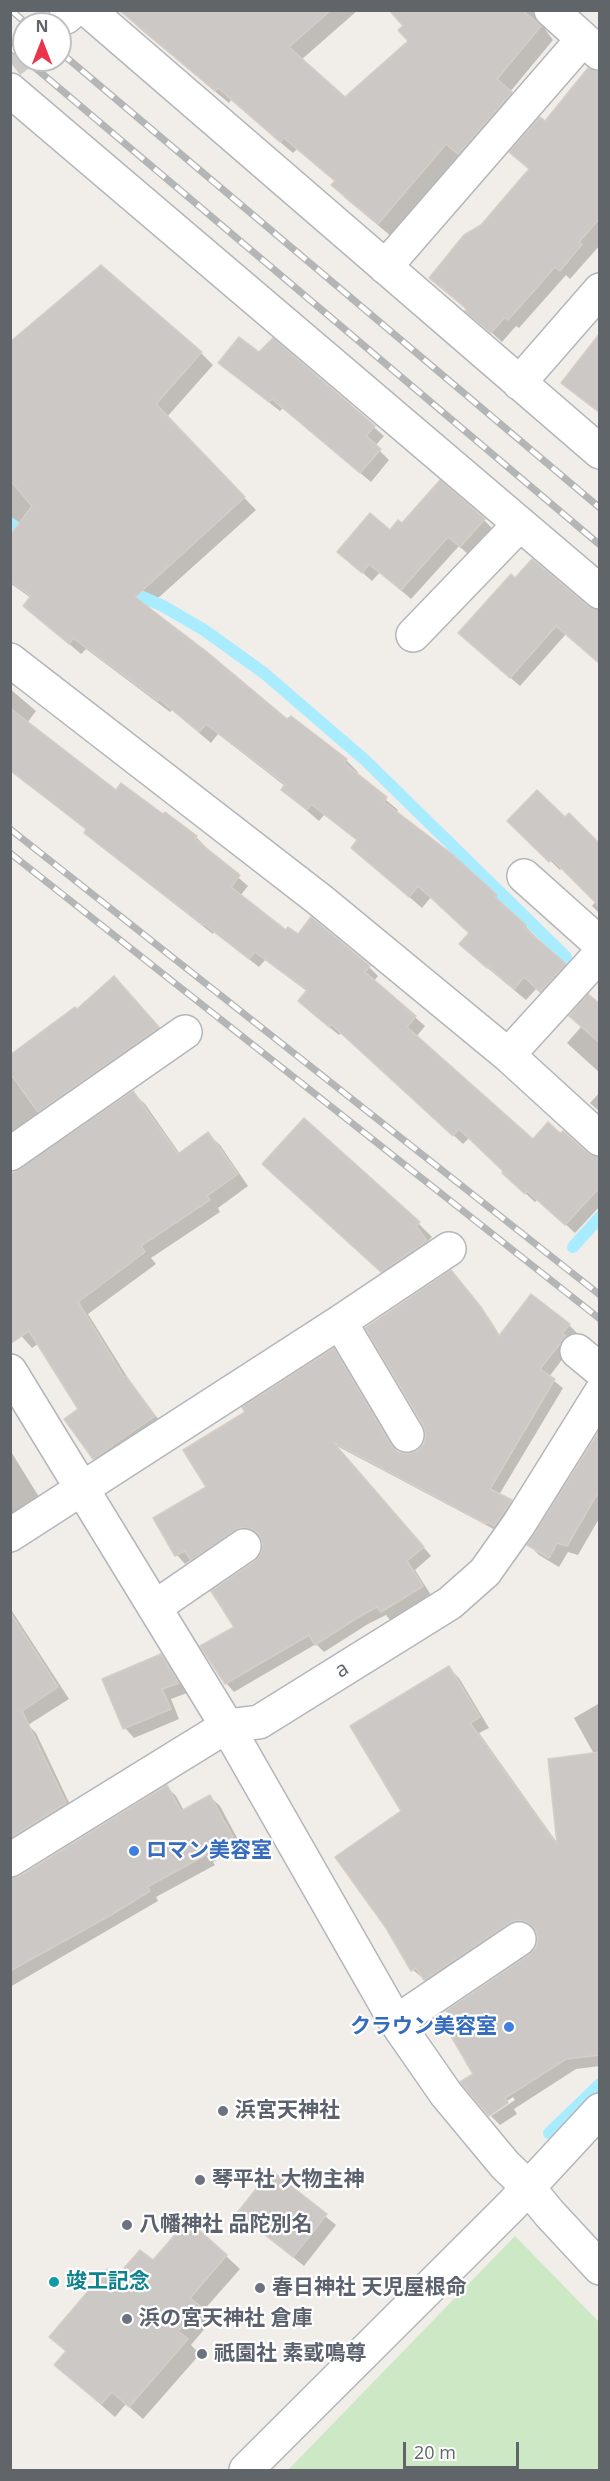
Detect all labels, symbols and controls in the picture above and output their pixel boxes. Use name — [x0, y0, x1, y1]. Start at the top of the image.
north arrow — [12, 12, 72, 72]
text: N — [35, 15, 49, 37]
street label: a — [330, 1656, 354, 1684]
place label: ロマン美容室 — [146, 1838, 272, 1864]
marker: ロマン美容室 — [127, 1844, 141, 1858]
place label: クラウン美容室 — [350, 2014, 497, 2040]
marker: クラウン美容室 — [502, 2020, 516, 2034]
place label: 浜宮天神社 — [235, 2098, 340, 2124]
marker: 浜宮天神社 — [216, 2104, 230, 2118]
place label: 琴平社 大物主神 — [212, 2167, 364, 2193]
marker: 琴平社 大物主神 — [193, 2173, 207, 2187]
place label: 八幡神社 品陀別名 — [139, 2212, 312, 2238]
marker: 八幡神社 品陀別名 — [120, 2218, 134, 2232]
place label: 竣工記念 — [66, 2269, 150, 2295]
marker: 竣工記念 — [47, 2275, 61, 2289]
place label: 春日神社 天児屋根命 — [272, 2275, 466, 2301]
marker: 春日神社 天児屋根命 — [253, 2281, 267, 2295]
place label: 浜の宮天神社 倉庫 — [139, 2306, 312, 2332]
marker: 浜の宮天神社 倉庫 — [120, 2312, 134, 2326]
place label: 祇園社 素戜鳴尊 — [214, 2341, 366, 2367]
marker: 祇園社 素戜鳴尊 — [195, 2347, 209, 2361]
scale bar — [406, 2430, 522, 2468]
text: 20 m — [414, 2440, 456, 2464]

